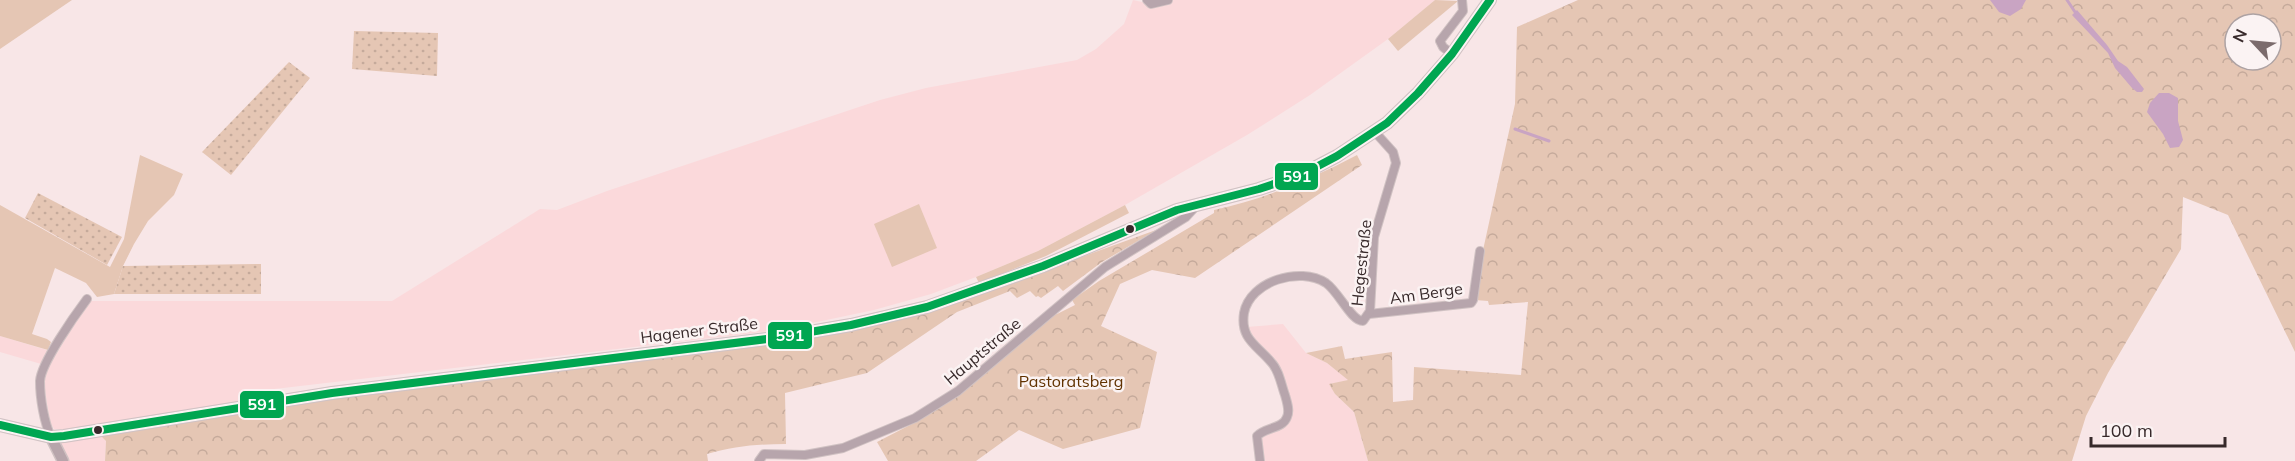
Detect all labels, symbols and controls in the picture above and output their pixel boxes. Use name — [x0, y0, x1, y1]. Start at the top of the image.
north arrow — [2223, 12, 2283, 72]
text: N — [2228, 26, 2251, 45]
line badge: 591 — [1274, 162, 1319, 191]
text: 591 — [1283, 166, 1311, 186]
street label: Hegestraße — [1347, 219, 1375, 307]
unlabelled marker — [1124, 223, 1136, 235]
street label: Am Berge — [1388, 278, 1464, 308]
street label: Hagener Straße — [639, 313, 759, 347]
street label: Hauptstraße — [940, 313, 1024, 389]
line badge: 591 — [767, 321, 813, 350]
text: 591 — [776, 325, 804, 345]
park label: Pastoratsberg — [1019, 371, 1123, 391]
line badge: 591 — [239, 390, 285, 419]
text: 591 — [248, 394, 276, 414]
scale bar — [2091, 410, 2224, 448]
text: 100 m — [2100, 419, 2153, 442]
unlabelled marker — [92, 424, 104, 436]

